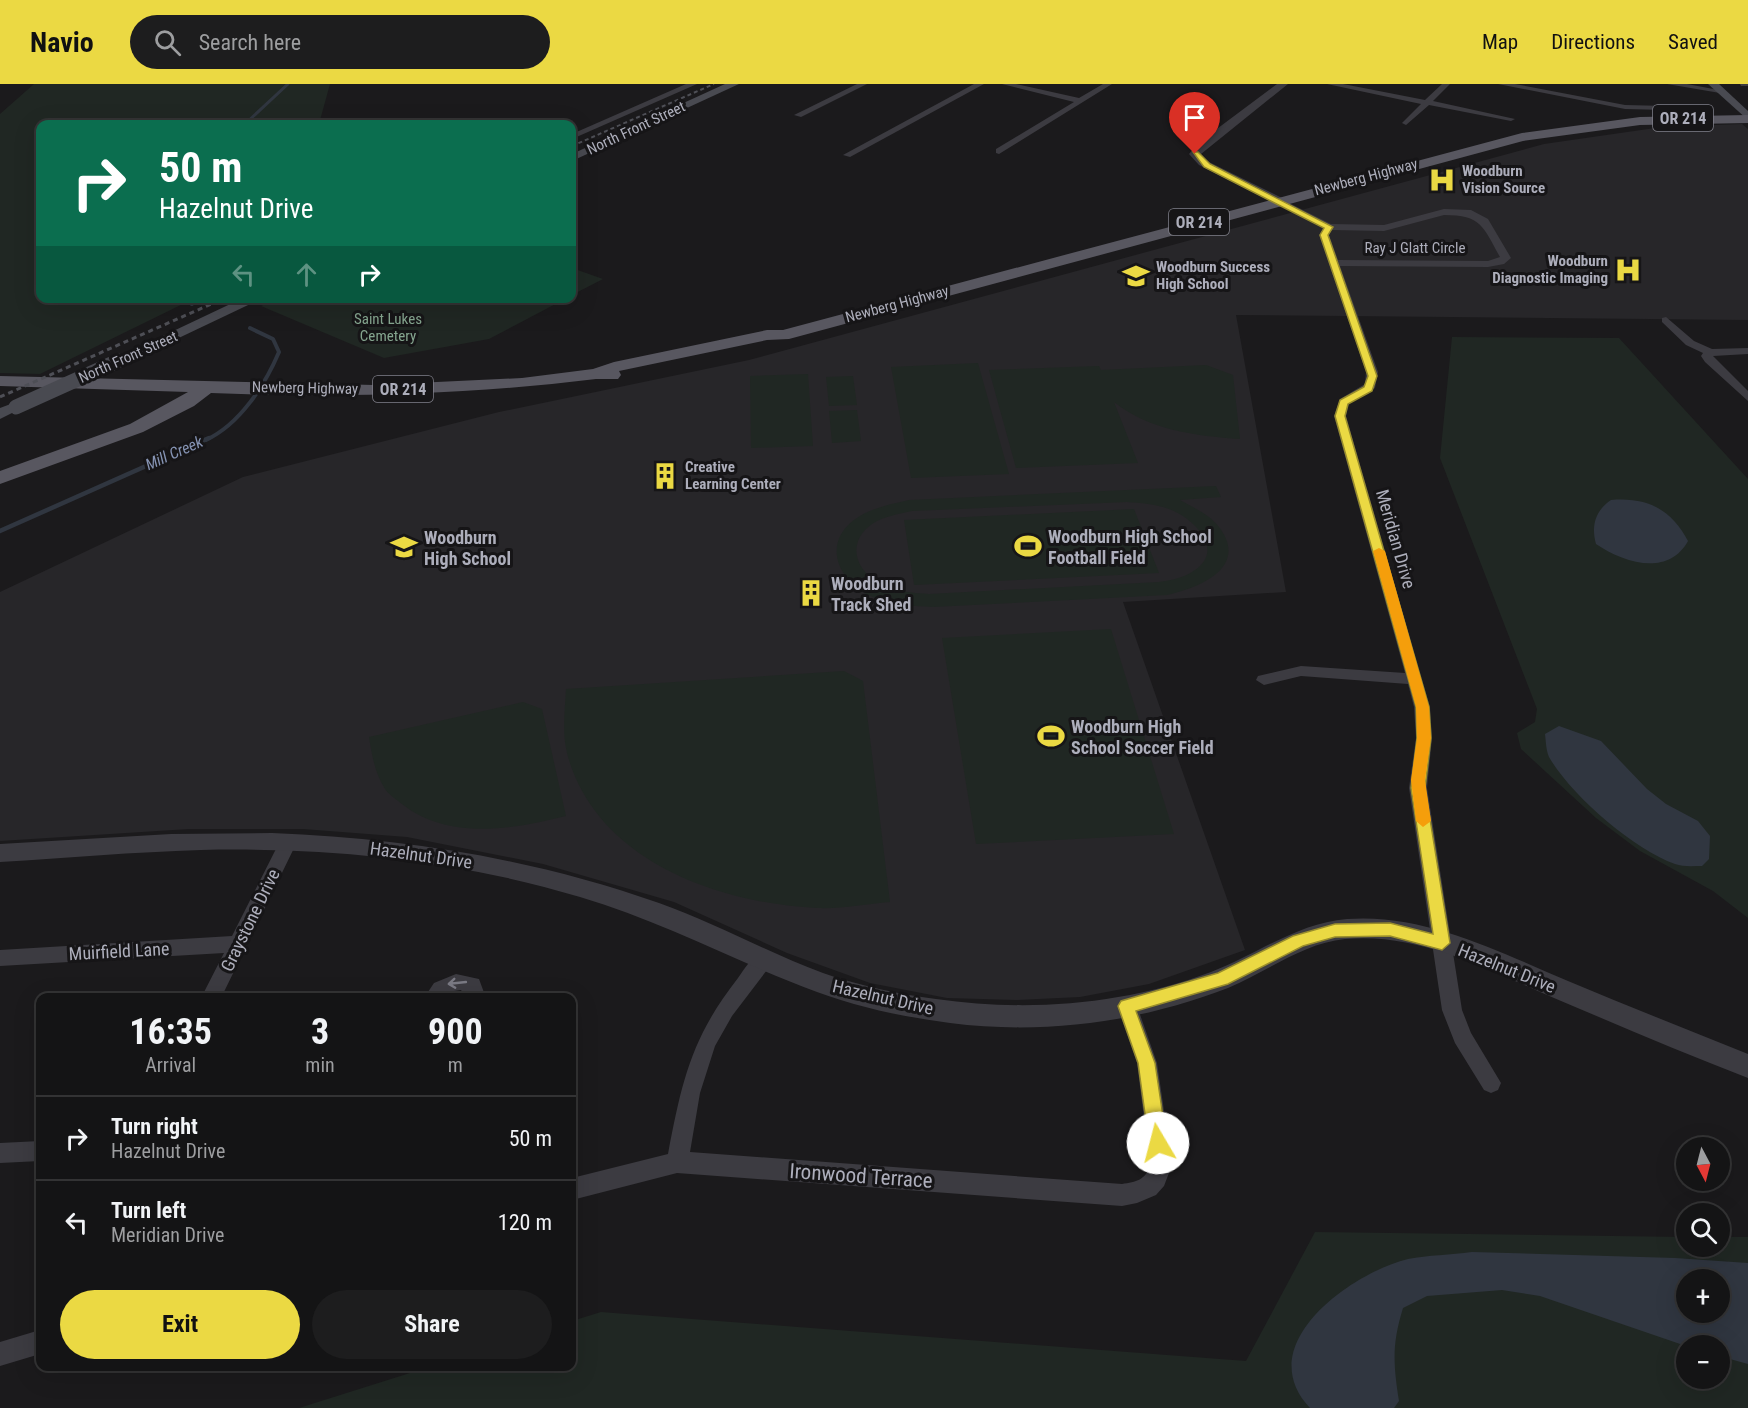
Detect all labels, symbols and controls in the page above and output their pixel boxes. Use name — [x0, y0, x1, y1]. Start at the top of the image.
search box — [130, 15, 550, 69]
text: Navio — [30, 26, 94, 59]
icon: search — [151, 26, 184, 59]
text: Search here — [199, 30, 301, 55]
text: Map — [1482, 30, 1518, 54]
text: Directions — [1551, 30, 1635, 54]
text: Saved — [1668, 30, 1718, 54]
pin — [1169, 92, 1220, 154]
street label: North Front Street — [584, 97, 688, 159]
icon: arrive — [1178, 101, 1211, 134]
road number: OR 214 — [1653, 105, 1713, 131]
text: 50 m — [159, 143, 242, 192]
icon: right — [60, 144, 138, 222]
street label: Newberg Highway — [1312, 155, 1420, 199]
place label: Woodburn Vision Source — [1462, 162, 1545, 197]
hospital icon: Woodburn Vision Source — [1427, 165, 1457, 195]
text: Hazelnut Drive — [159, 193, 313, 225]
road number: OR 214 — [1169, 209, 1229, 235]
street label: Ray J Glatt Circle — [1364, 239, 1466, 257]
place label: Woodburn Diagnostic Imaging — [1492, 252, 1608, 287]
hospital icon: Woodburn Diagnostic Imaging — [1613, 255, 1643, 285]
icon: left — [227, 258, 260, 291]
icon: ahead — [290, 258, 323, 291]
icon: right — [353, 258, 386, 291]
place label: Woodburn Success High School — [1156, 258, 1270, 293]
school or university icon: Woodburn Success High School — [1121, 261, 1151, 291]
street label: Newberg Highway — [843, 282, 951, 326]
park label: Saint Lukes Cemetery — [354, 310, 422, 345]
street label: North Front Street — [76, 327, 180, 387]
road number: OR 214 — [373, 376, 433, 402]
street label: Newberg Highway — [252, 378, 358, 398]
water label: Mill Creek — [142, 432, 207, 474]
place label: Creative Learning Center — [685, 458, 781, 493]
building icon: Creative Learning Center — [650, 461, 680, 491]
street label: Meridian Drive — [1372, 487, 1420, 591]
place label: Woodburn High School Football Field — [1048, 526, 1212, 568]
place label: Woodburn High School — [424, 527, 511, 569]
sports icon: Woodburn High School Football Field — [1013, 531, 1043, 561]
school or university icon: Woodburn High School — [389, 532, 419, 562]
place label: Woodburn Track Shed — [831, 573, 912, 615]
building icon: Woodburn Track Shed — [796, 578, 826, 608]
place label: Woodburn High School Soccer Field — [1071, 716, 1214, 758]
sports icon: Woodburn High School Soccer Field — [1036, 721, 1066, 751]
street label: Hazelnut Drive — [369, 837, 473, 873]
street label: Graystone Drive — [216, 865, 284, 975]
street label: Muirfield Lane — [68, 938, 170, 964]
street label: Hazelnut Drive — [1455, 939, 1559, 997]
street label: Hazelnut Drive — [831, 975, 935, 1019]
one-way arrow — [448, 978, 467, 989]
text: 16:35 — [129, 1011, 212, 1053]
text: 3 — [311, 1011, 329, 1053]
text: 900 — [428, 1011, 483, 1053]
text: Arrival — [145, 1053, 196, 1077]
text: min — [305, 1053, 335, 1077]
text: m — [448, 1053, 463, 1077]
position arrow — [1126, 1111, 1190, 1175]
text: Turn right — [111, 1114, 198, 1139]
icon: right — [60, 1122, 93, 1155]
text: 50 m — [509, 1126, 552, 1151]
north arrow — [1676, 1137, 1730, 1191]
map controls — [1676, 1137, 1730, 1389]
text: Hazelnut Drive — [111, 1139, 225, 1163]
street label: Ironwood Terrace — [789, 1159, 934, 1193]
text: Turn left — [111, 1198, 186, 1223]
button: search — [1676, 1203, 1730, 1257]
icon: left — [60, 1206, 93, 1239]
text: 120 m — [498, 1210, 552, 1235]
text: Meridian Drive — [111, 1223, 224, 1247]
button: + — [1676, 1269, 1730, 1323]
button: Exit — [60, 1290, 300, 1359]
button: Share — [312, 1290, 552, 1359]
button: − — [1676, 1335, 1730, 1389]

